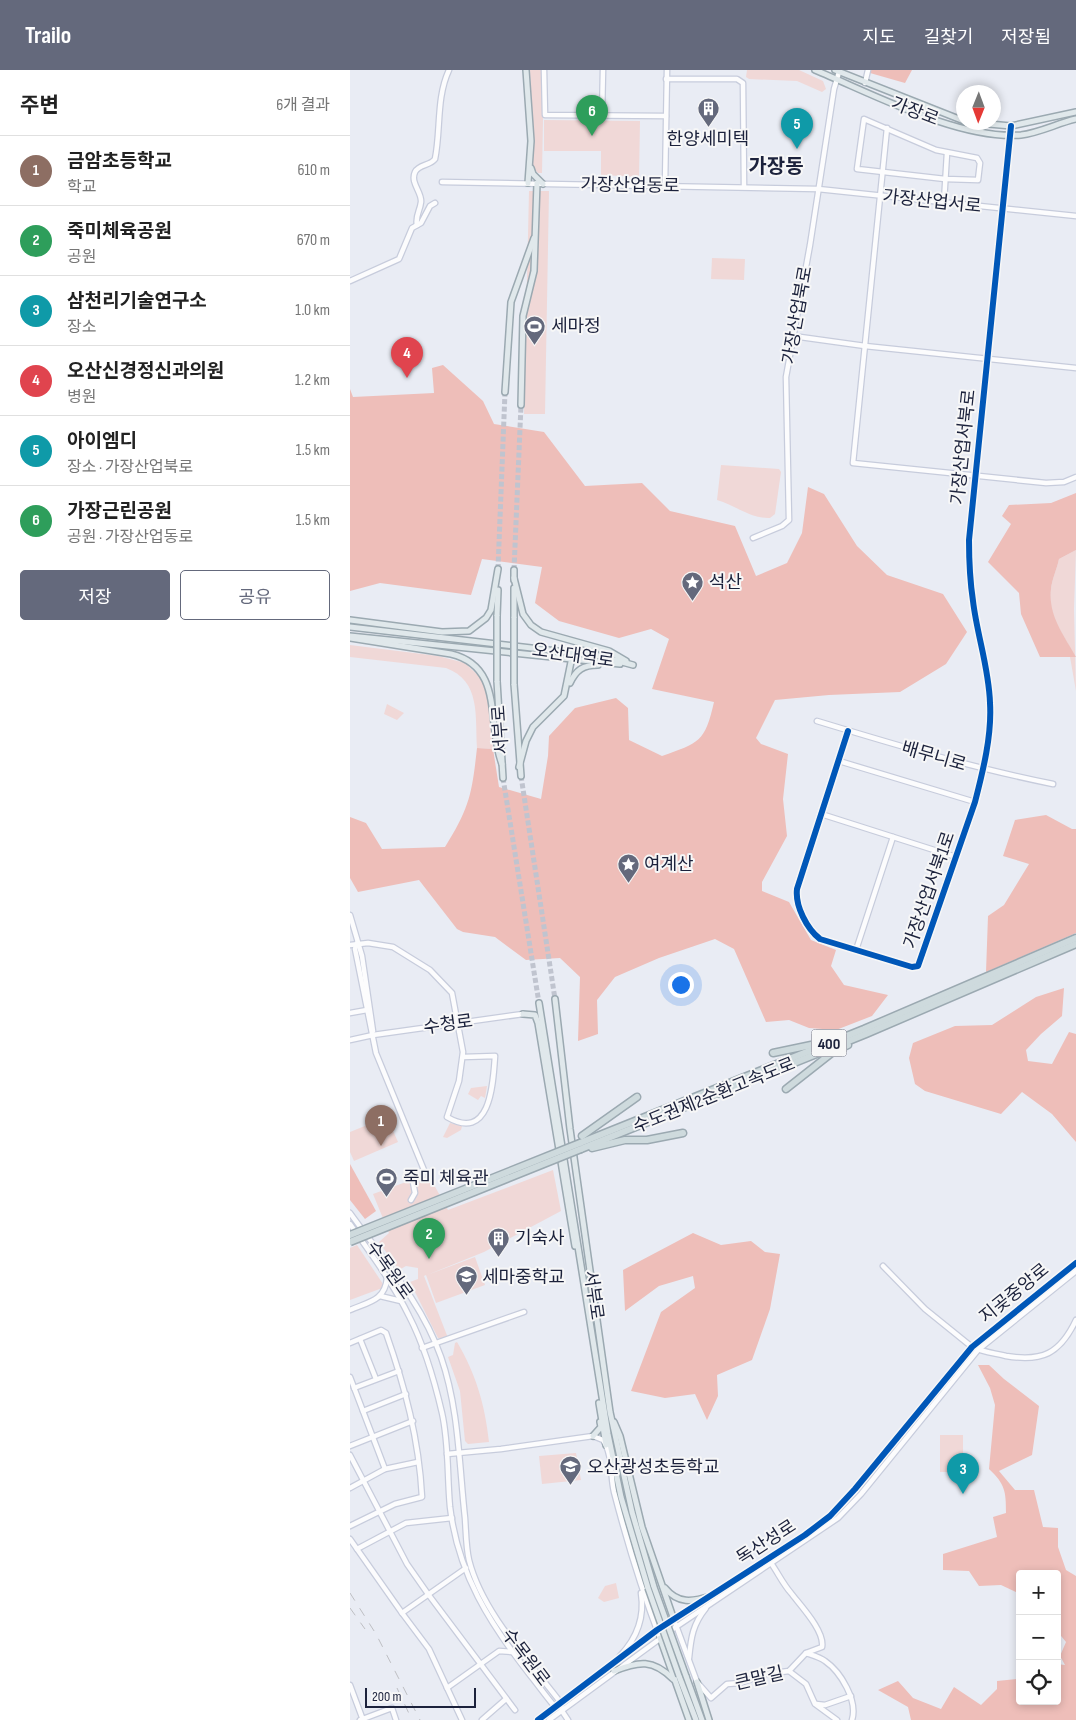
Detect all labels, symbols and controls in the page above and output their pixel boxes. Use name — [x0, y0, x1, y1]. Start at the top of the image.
text: Trailo — [25, 21, 71, 50]
text: 지도 — [863, 27, 896, 48]
text: 길찾기 — [924, 27, 973, 48]
text: 저장됨 — [1001, 27, 1051, 48]
north arrow — [956, 85, 1001, 130]
text: 주변 — [20, 93, 59, 118]
street label: 가장로 — [888, 93, 942, 130]
pin: 6 — [576, 95, 608, 136]
text: 6개 결과 — [276, 96, 330, 115]
building icon: 한양세미텍 — [696, 97, 720, 128]
pin: 5 — [781, 108, 813, 149]
place label: 한양세미텍 — [667, 129, 749, 150]
text: 금암초등학교 — [67, 150, 172, 173]
district label: 가장동 — [748, 155, 804, 179]
text: 1 — [33, 161, 39, 180]
text: 610 m — [297, 161, 330, 180]
street label: 가장산업동로 — [580, 174, 680, 197]
text: 학교 — [67, 178, 96, 197]
street label: 가장산업서로 — [881, 186, 982, 217]
text: 죽미체육공원 — [67, 220, 172, 243]
text: 2 — [32, 231, 40, 250]
text: 670 m — [297, 231, 330, 250]
text: 공원 — [67, 248, 96, 267]
street label: 가장산업북로 — [779, 264, 816, 366]
text: 삼천리기술연구소 — [67, 290, 207, 313]
text: 3 — [32, 301, 40, 320]
text: 1.0 km — [295, 301, 330, 320]
sports icon: 세마정 — [523, 314, 547, 345]
place label: 세마정 — [551, 316, 601, 337]
text: 장소 — [67, 318, 96, 337]
pin: 4 — [391, 337, 423, 378]
text: 오산신경정신과의원 — [67, 360, 224, 383]
text: 4 — [32, 371, 40, 390]
text: 1.2 km — [295, 371, 330, 390]
text: 병원 — [67, 388, 96, 407]
street label: 가장산업서북로 — [947, 388, 980, 506]
text: 아이엠디 — [67, 430, 137, 453]
text: 5 — [32, 441, 40, 460]
text: 1.5 km — [296, 441, 330, 460]
text: 장소 · 가장산업북로 — [67, 458, 193, 477]
text: 가장근린공원 — [67, 500, 172, 523]
text: 6 — [32, 511, 40, 530]
text: 1.5 km — [296, 511, 330, 530]
text: 공원 · 가장산업동로 — [67, 528, 193, 547]
button: 저장 — [20, 570, 170, 620]
button: 공유 — [180, 570, 330, 620]
place icon: 석산 — [681, 570, 705, 601]
place label: 석산 — [709, 572, 742, 593]
street label: 오산대역로 — [530, 639, 615, 672]
street label: 서부로 — [488, 704, 513, 755]
street label: 배무니로 — [899, 737, 969, 776]
street label: 가장산업서북1로 — [900, 829, 959, 951]
place icon: 여계산 — [616, 852, 640, 883]
place label: 여계산 — [644, 854, 694, 875]
your location — [668, 972, 694, 998]
street label: 수청로 — [422, 1011, 474, 1038]
road number: 400 — [812, 1030, 846, 1056]
street label: 수도권제2순환고속도로 — [630, 1053, 798, 1138]
pin: 1 — [365, 1105, 397, 1146]
sports icon: 죽미 체육관 — [375, 1166, 399, 1197]
place label: 죽미 체육관 — [403, 1168, 489, 1189]
pin: 2 — [413, 1218, 445, 1259]
building icon: 기숙사 — [487, 1226, 511, 1257]
place label: 기숙사 — [515, 1228, 565, 1249]
street label: 수목원로 — [362, 1237, 417, 1303]
street label: 지곶중앙로 — [976, 1259, 1053, 1328]
school or university icon: 세마중학교 — [454, 1265, 478, 1296]
place label: 세마중학교 — [482, 1267, 565, 1288]
street label: 서부로 — [580, 1269, 607, 1321]
pin: 3 — [947, 1453, 979, 1494]
school or university icon: 오산광성초등학교 — [559, 1455, 583, 1486]
place label: 오산광성초등학교 — [587, 1457, 719, 1478]
street label: 독산성로 — [733, 1516, 800, 1569]
map controls — [1016, 1570, 1061, 1705]
button: + — [1016, 1570, 1061, 1615]
button: − — [1016, 1615, 1061, 1660]
street label: 수목원로 — [497, 1625, 554, 1690]
button: locate — [1016, 1660, 1061, 1705]
street label: 큰말길 — [733, 1663, 786, 1694]
scale bar — [365, 1685, 476, 1708]
text: 200 m — [372, 1688, 401, 1705]

